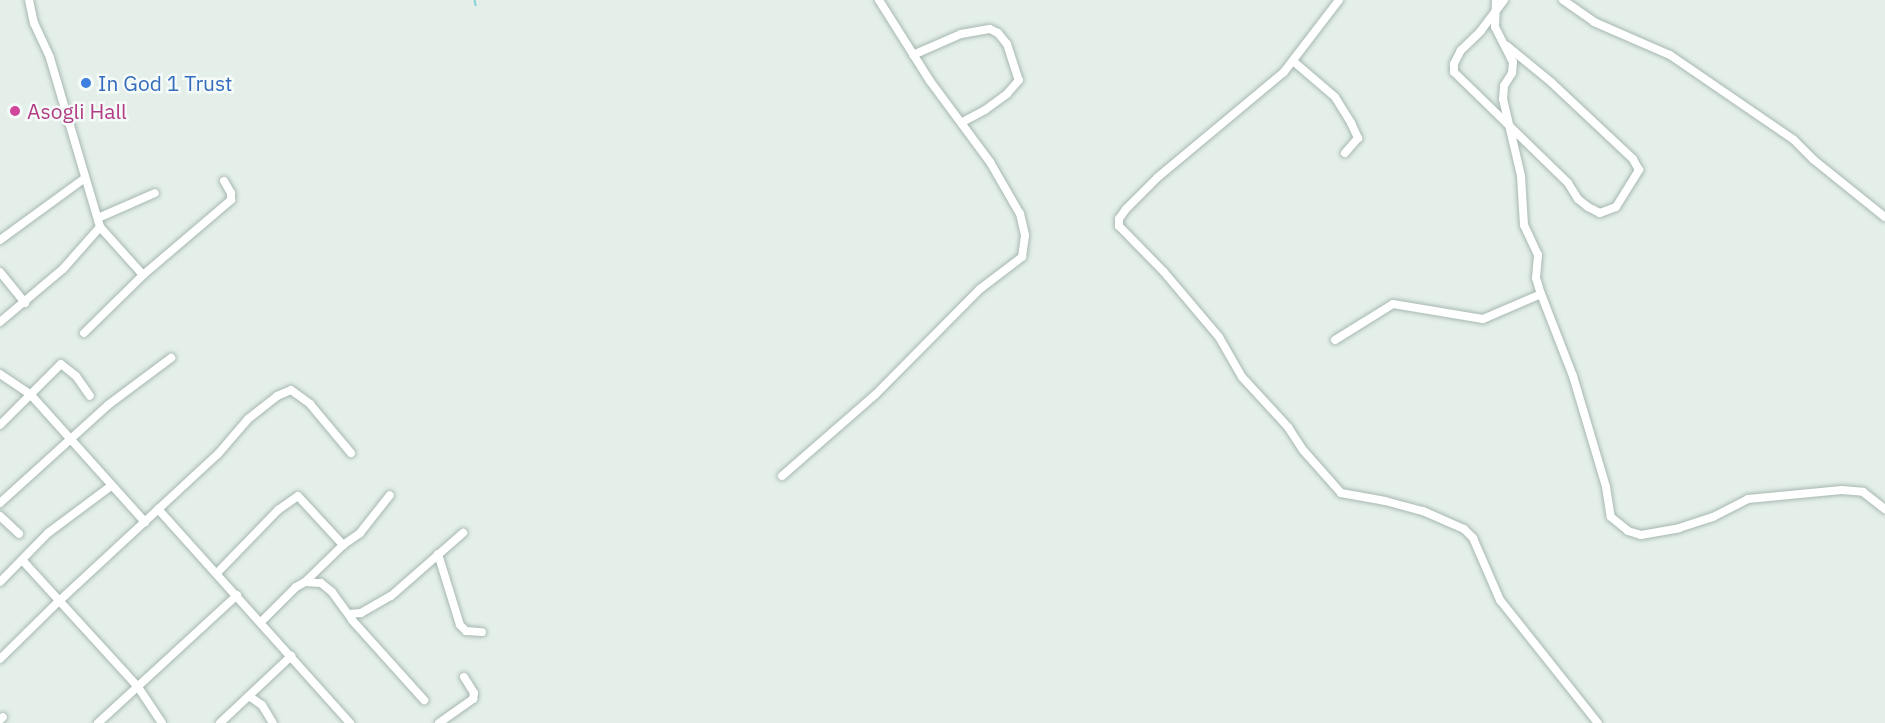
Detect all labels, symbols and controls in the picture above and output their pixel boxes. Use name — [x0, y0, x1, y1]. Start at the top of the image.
place label: In God 1 Trust — [98, 70, 232, 96]
marker: In God 1 Trust — [79, 76, 93, 90]
place label: Asogli Hall — [27, 98, 127, 124]
marker: Asogli Hall — [8, 104, 22, 118]

